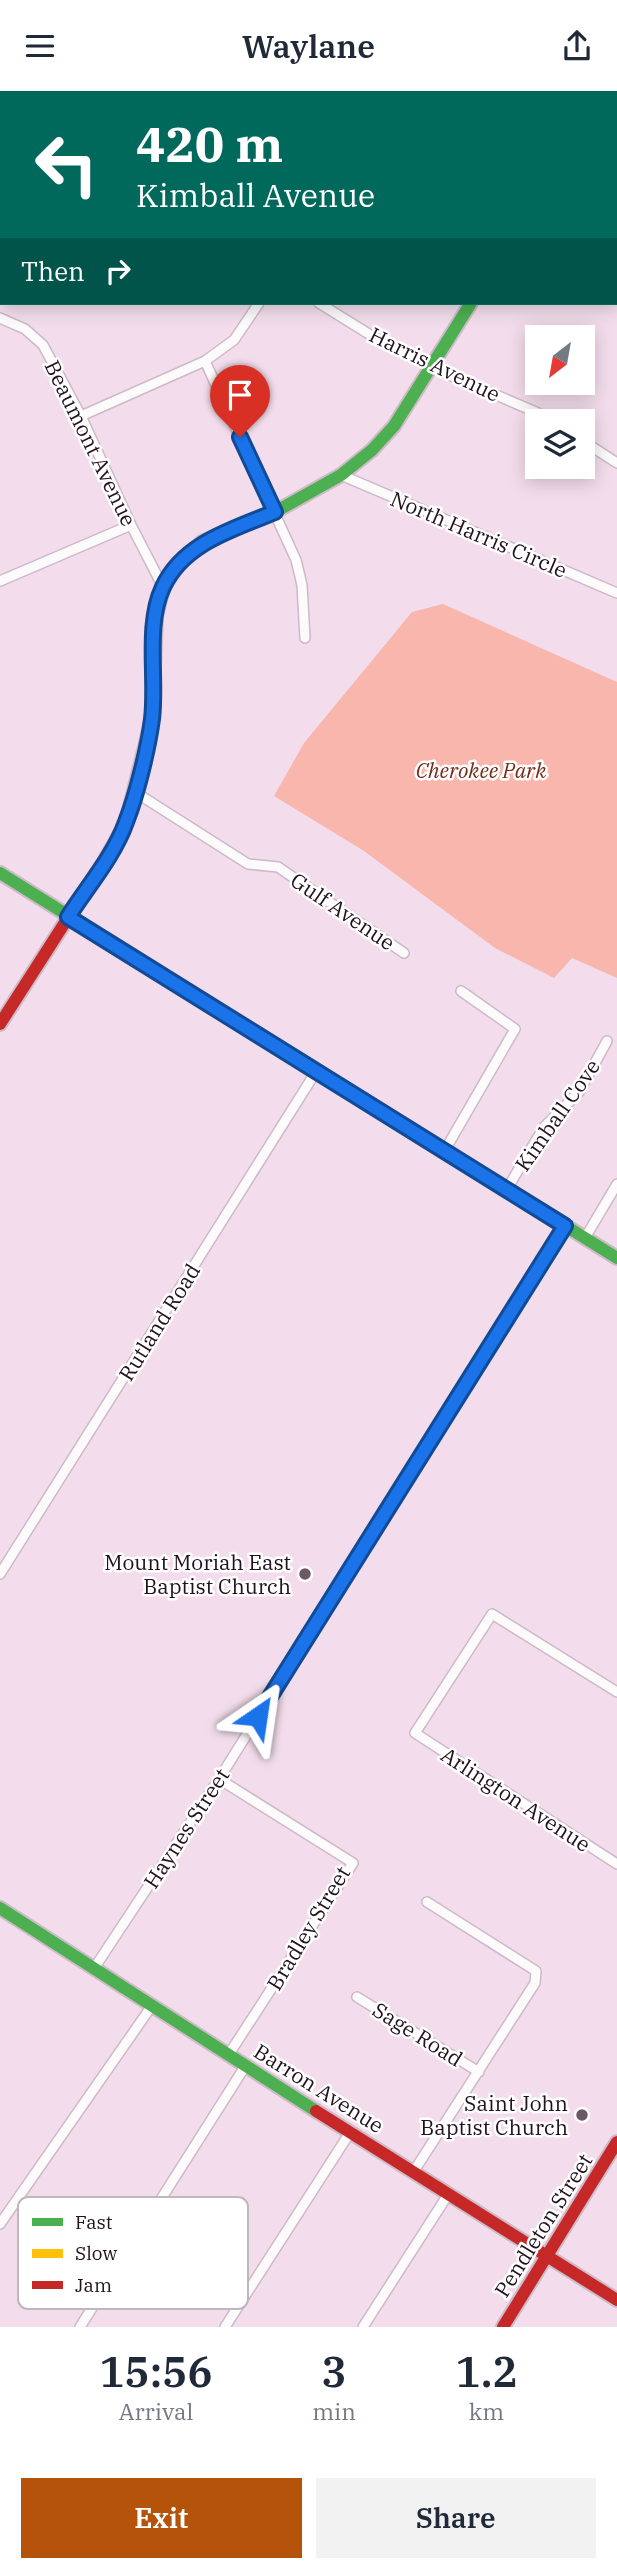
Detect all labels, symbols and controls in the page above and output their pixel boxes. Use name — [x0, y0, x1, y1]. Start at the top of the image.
text: Waylane — [242, 25, 375, 67]
icon: menu — [21, 27, 59, 65]
icon: share — [558, 27, 596, 65]
text: 420 m — [136, 112, 283, 175]
icon: left — [21, 119, 112, 210]
text: Kimball Avenue — [136, 174, 375, 216]
icon: right — [99, 252, 137, 290]
text: Then — [21, 254, 85, 288]
street label: Harris Avenue — [365, 320, 505, 408]
north arrow — [525, 325, 595, 395]
map controls — [525, 325, 595, 479]
street label: Beaumont Avenue — [39, 355, 143, 531]
pin — [210, 365, 270, 437]
icon: arrive — [221, 376, 259, 414]
button: layers — [525, 409, 595, 479]
street label: North Harris Circle — [386, 484, 572, 584]
park label: Cherokee Park — [416, 756, 547, 784]
street label: Gulf Avenue — [285, 866, 401, 956]
street label: Kimball Cove — [508, 1054, 606, 1176]
street label: Rutland Road — [112, 1258, 206, 1386]
place label: Mount Moriah East Baptist Church — [104, 1548, 291, 1600]
marker: Mount Moriah East Baptist Church — [297, 1566, 313, 1582]
position arrow — [221, 1679, 295, 1753]
street label: Arlington Avenue — [436, 1740, 596, 1858]
street label: Haynes Street — [137, 1763, 235, 1893]
street label: Bradley Street — [260, 1861, 356, 1995]
street label: Sage Road — [368, 1995, 469, 2073]
street label: Barron Avenue — [249, 2037, 389, 2139]
place label: Saint John Baptist Church — [420, 2089, 568, 2141]
marker: Saint John Baptist Church — [574, 2107, 590, 2123]
street label: Pendleton Street — [488, 2148, 598, 2302]
legend — [18, 2197, 248, 2309]
text: Fast — [75, 2210, 113, 2234]
text: Slow — [75, 2241, 117, 2265]
text: Jam — [75, 2273, 112, 2297]
text: 15:56 — [99, 2344, 213, 2399]
text: 3 — [322, 2344, 347, 2399]
text: 1.2 — [455, 2344, 518, 2399]
text: Arrival — [119, 2396, 194, 2426]
text: min — [312, 2396, 356, 2426]
text: km — [469, 2396, 504, 2426]
button: Exit — [21, 2478, 302, 2558]
button: Share — [316, 2478, 596, 2558]

